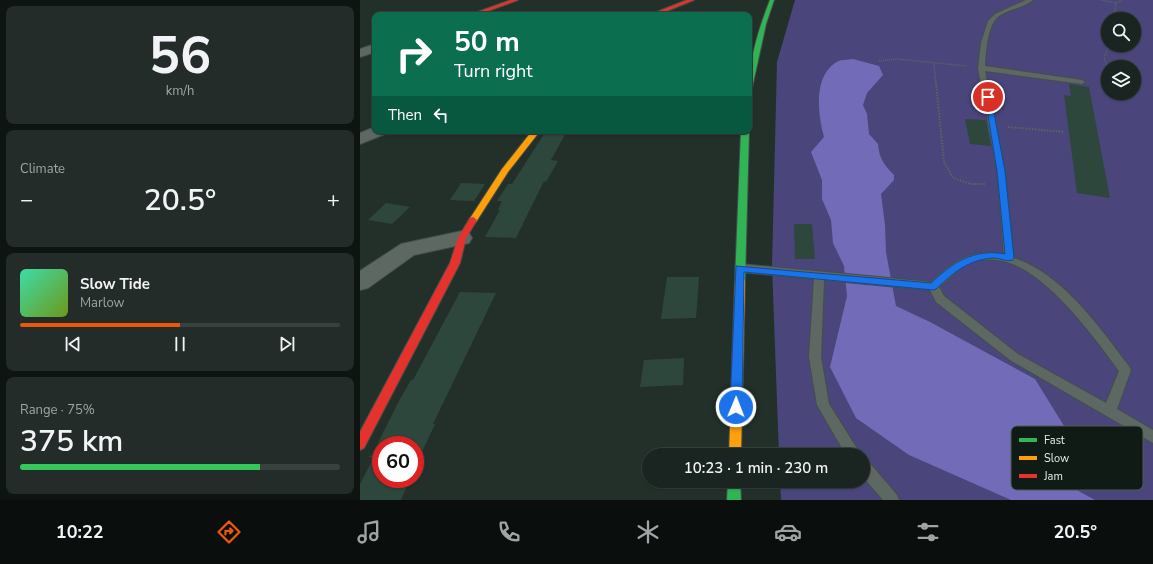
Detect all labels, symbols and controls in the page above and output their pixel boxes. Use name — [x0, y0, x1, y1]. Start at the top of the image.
map controls — [1101, 12, 1141, 100]
button: search — [1101, 12, 1141, 52]
text: 56 — [149, 20, 211, 91]
text: 50 m — [454, 23, 520, 61]
icon: right — [388, 28, 440, 80]
text: Turn right — [454, 59, 533, 83]
button: layers — [1101, 60, 1141, 100]
pin — [971, 80, 1005, 114]
text: km/h — [166, 82, 194, 100]
icon: arrive — [977, 86, 999, 108]
icon: left — [430, 104, 452, 126]
text: Then — [388, 105, 422, 125]
text: Climate — [20, 160, 65, 178]
text: 20.5° — [144, 180, 216, 221]
text: − — [20, 185, 33, 215]
text: + — [327, 185, 340, 215]
text: Slow Tide — [80, 274, 150, 294]
text: Marlow — [80, 294, 125, 312]
icon: previous — [62, 333, 84, 355]
icon: pause — [169, 333, 191, 355]
icon: next — [276, 333, 298, 355]
position arrow — [715, 386, 757, 428]
text: Range · 75% — [20, 401, 95, 419]
text: 375 km — [20, 421, 123, 462]
legend — [1011, 426, 1143, 490]
text: Fast — [1044, 433, 1065, 448]
speed limit sign: 60 — [372, 436, 424, 488]
text: Slow — [1044, 451, 1069, 466]
text: 10:23 · 1 min · 230 m — [684, 458, 828, 478]
text: Jam — [1043, 469, 1063, 484]
icon: directions — [215, 518, 243, 546]
icon: music — [355, 518, 383, 546]
icon: phone — [495, 518, 523, 546]
icon: climate — [634, 518, 662, 546]
icon: car — [774, 518, 802, 546]
icon: filters — [914, 518, 942, 546]
text: 10:22 — [56, 520, 104, 544]
text: 20.5° — [1053, 520, 1097, 544]

